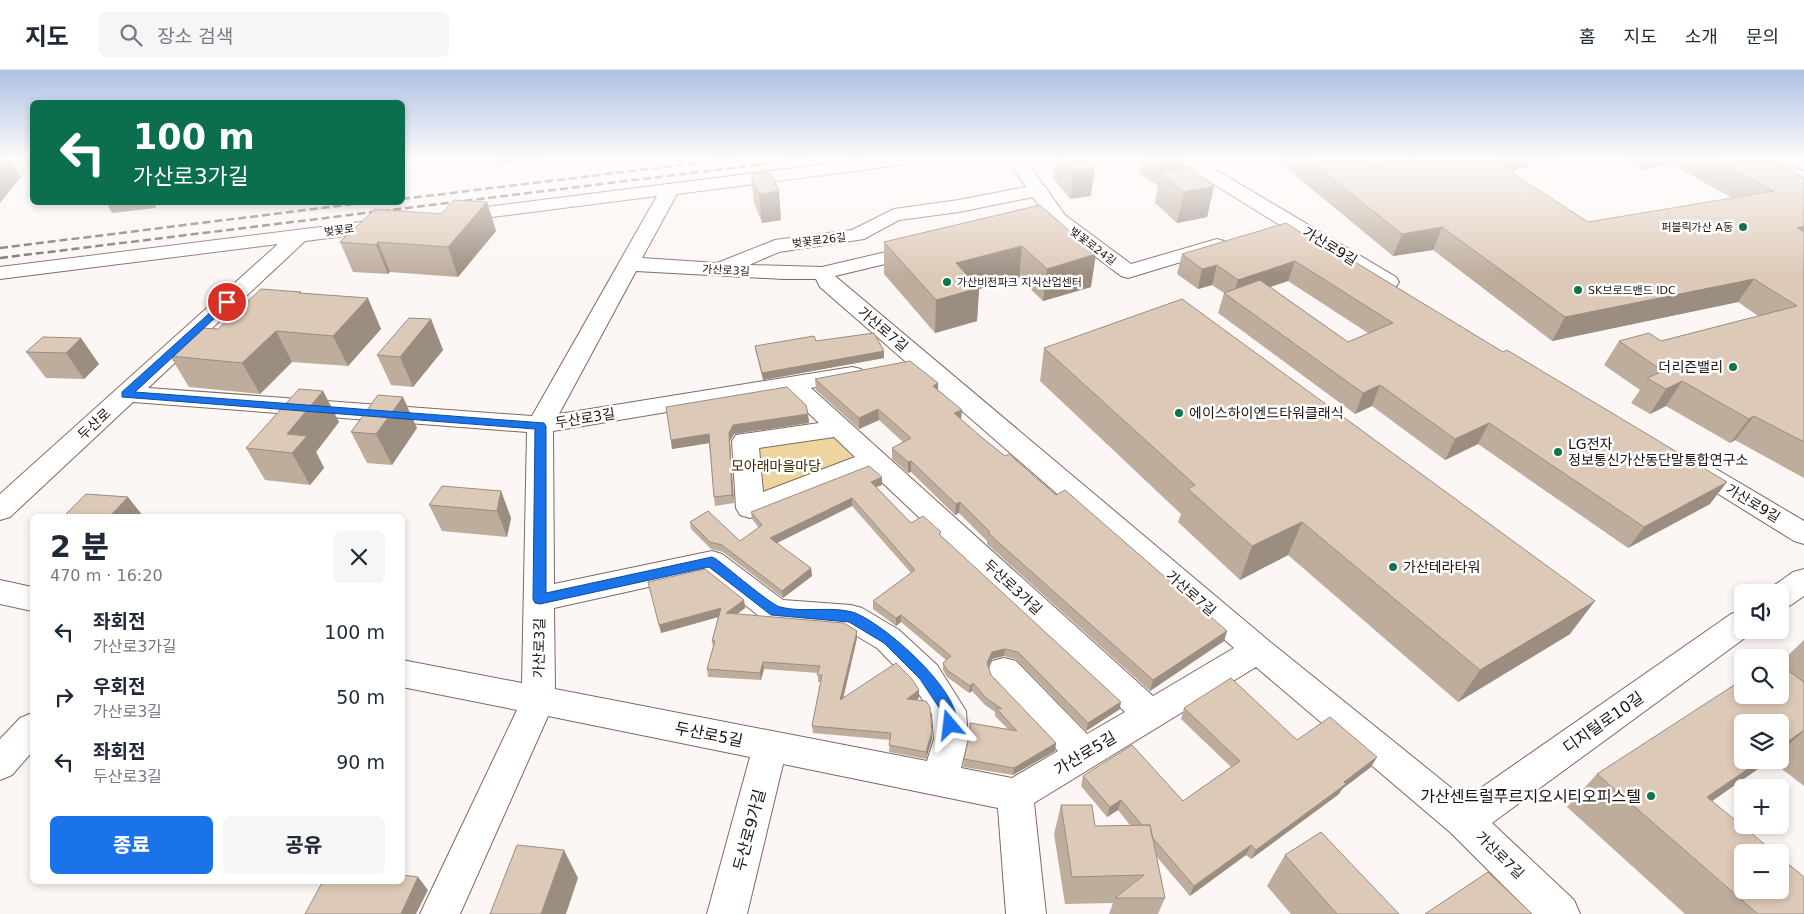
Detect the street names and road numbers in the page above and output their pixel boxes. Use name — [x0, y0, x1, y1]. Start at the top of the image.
street label: 벚꽃로 — [323, 222, 355, 239]
street label: 가산로9길 — [1300, 224, 1360, 268]
street label: 벚꽃로24길 — [1067, 225, 1118, 268]
street label: 벚꽃로26길 — [791, 231, 847, 250]
street label: 가산로3길 — [702, 263, 750, 278]
street label: 가산로7길 — [855, 303, 911, 355]
street label: 두산로 — [74, 405, 114, 443]
street label: 두산로3길 — [554, 405, 616, 431]
street label: 가산로9길 — [1723, 481, 1783, 525]
street label: 두산로3가길 — [981, 556, 1045, 618]
street label: 가산로7길 — [1163, 567, 1219, 619]
street label: 가산로3길 — [530, 618, 548, 678]
street label: 디지털로10길 — [1559, 688, 1647, 757]
street label: 두산로5길 — [673, 719, 745, 750]
street label: 가산로5길 — [1051, 728, 1120, 779]
street label: 두산로9가길 — [729, 787, 770, 873]
street label: 가산로7길 — [1473, 828, 1527, 882]

